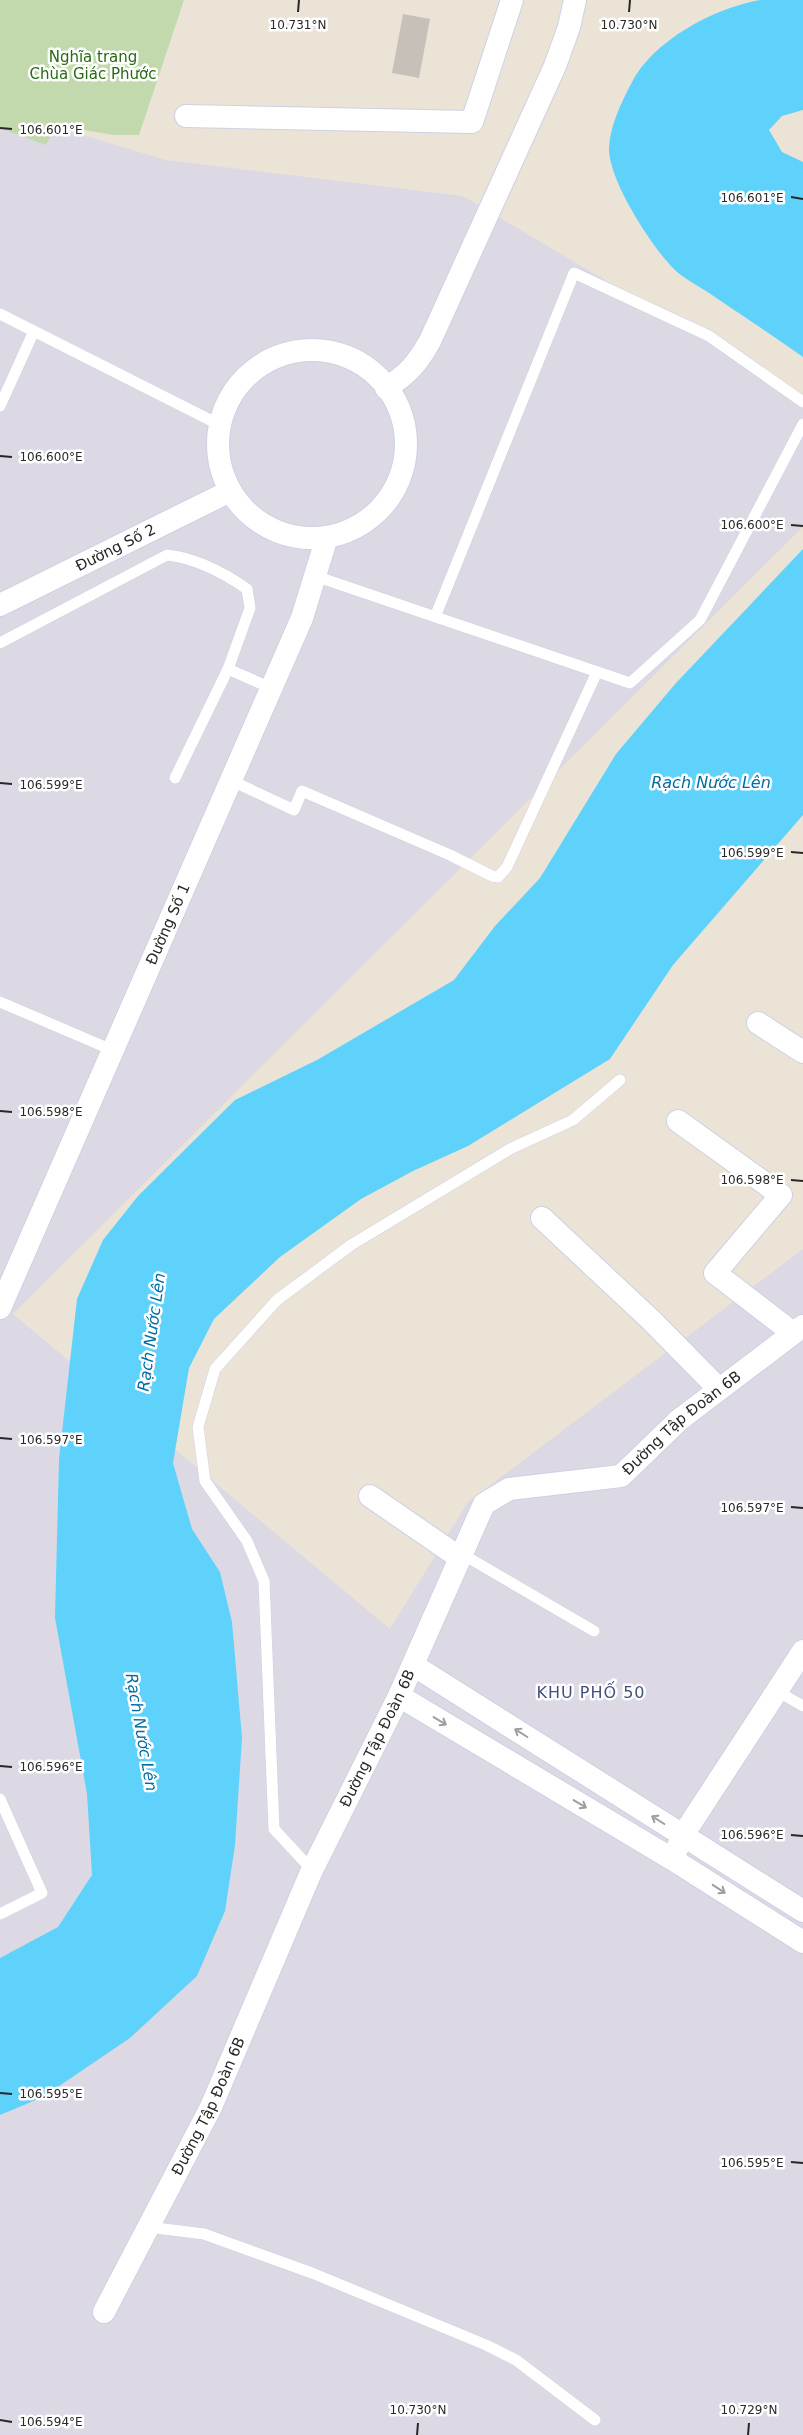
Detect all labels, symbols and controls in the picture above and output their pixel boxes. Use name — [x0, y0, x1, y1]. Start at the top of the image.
text: 10.731°N — [270, 18, 326, 32]
text: 10.730°N — [601, 18, 657, 32]
park label: Nghĩa trang Chùa Giác Phước — [30, 48, 156, 83]
text: 106.601°E — [19, 123, 83, 137]
text: 106.601°E — [720, 191, 784, 205]
text: 106.600°E — [19, 450, 83, 464]
text: 106.600°E — [720, 518, 784, 532]
street label: Đường Số 2 — [73, 520, 159, 575]
water label: Rạch Nước Lên — [651, 773, 771, 792]
text: 106.599°E — [19, 778, 83, 792]
text: 106.599°E — [720, 846, 784, 860]
street label: Đường Số 1 — [142, 881, 194, 968]
text: 106.598°E — [19, 1105, 83, 1119]
text: 106.598°E — [720, 1173, 784, 1187]
water label: Rạch Nước Lên — [134, 1272, 169, 1393]
street label: Đường Tập Đoàn 6B — [618, 1367, 745, 1479]
text: 106.597°E — [19, 1433, 83, 1447]
text: 106.597°E — [720, 1501, 784, 1515]
street label: Đường Tập Đoàn 6B — [336, 1667, 419, 1810]
water label: Rạch Nước Lên — [122, 1672, 161, 1793]
district label: KHU PHỐ 50 — [536, 1681, 646, 1702]
one-way arrow — [433, 1716, 447, 1726]
one-way arrow — [514, 1728, 528, 1738]
text: 106.596°E — [19, 1760, 83, 1774]
one-way arrow — [572, 1799, 587, 1809]
one-way arrow — [652, 1814, 666, 1824]
text: 106.596°E — [720, 1828, 784, 1842]
one-way arrow — [711, 1884, 725, 1894]
street label: Đường Tập Đoàn 6B — [168, 2034, 249, 2178]
text: 106.595°E — [19, 2087, 83, 2101]
text: 106.595°E — [720, 2156, 784, 2170]
text: 10.730°N — [390, 2403, 446, 2417]
text: 10.729°N — [721, 2403, 777, 2417]
text: 106.594°E — [19, 2415, 83, 2429]

